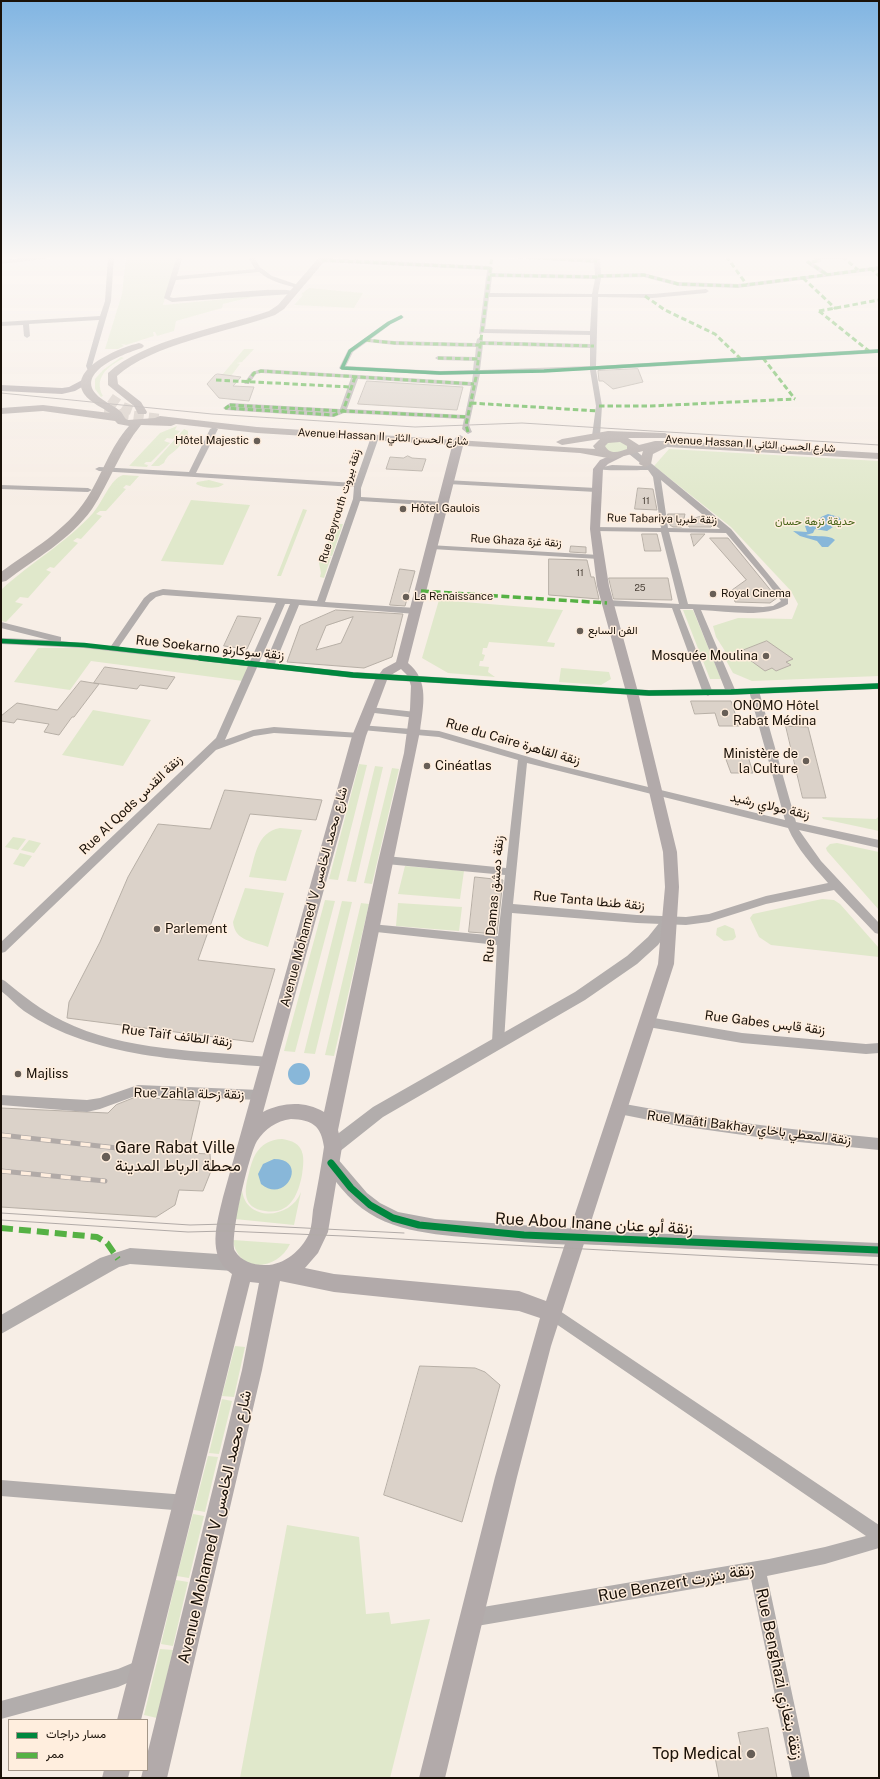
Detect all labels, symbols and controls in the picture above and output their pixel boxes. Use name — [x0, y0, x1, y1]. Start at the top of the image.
street label: Avenue Hassan II شارع الحسن الثاني — [297, 426, 469, 448]
street label: Avenue Hassan II شارع الحسن الثاني — [664, 433, 836, 455]
place label: Hôtel Majestic — [175, 434, 249, 448]
marker: Hôtel Majestic — [252, 436, 262, 446]
street label: Rue Beyrouth زنقة بيروت — [316, 447, 364, 565]
house number: 11 — [642, 496, 650, 506]
place label: Hôtel Gaulois — [411, 502, 480, 516]
marker: Hôtel Gaulois — [398, 504, 408, 514]
street label: Rue Tabariya زنقة طبريا — [607, 511, 717, 527]
park label: حديقة نزهة حسان — [775, 515, 855, 529]
street label: Rue Ghaza زنقة غزة — [470, 532, 562, 550]
house number: 11 — [576, 568, 584, 578]
house number: 25 — [634, 583, 646, 593]
place label: Royal Cinema — [721, 587, 791, 601]
marker: Royal Cinema — [708, 589, 718, 599]
place label: La Renaissance — [414, 590, 493, 604]
marker: La Renaissance — [401, 592, 411, 602]
place label: الفن السابع — [588, 624, 638, 638]
marker: الفن السابع — [575, 626, 585, 636]
street label: Rue Soekarno زنقة سوكارنو — [135, 632, 285, 664]
place label: Mosquée Moulina — [651, 648, 758, 664]
marker: Mosquée Moulina — [761, 651, 771, 661]
place label: ONOMO Hôtel Rabat Médina — [733, 698, 819, 729]
marker: ONOMO Hôtel Rabat Médina — [720, 708, 730, 718]
street label: Rue du Caire زنقة القاهرة — [444, 715, 582, 769]
place label: Ministère de la Culture — [723, 746, 798, 777]
street label: Rue Al Qods زنقة القدس — [76, 752, 186, 858]
marker: Ministère de la Culture — [801, 756, 811, 766]
place label: Cinéatlas — [435, 758, 492, 774]
marker: Cinéatlas — [422, 761, 432, 771]
street label: Avenue Mohamed V شارع محمد الخامس — [277, 785, 351, 1009]
street label: زنقة مولاي رشيد — [729, 789, 811, 823]
street label: Rue Damas زنقة دمشق — [481, 835, 507, 963]
street label: Rue Tanta زنقة طنطا — [532, 888, 646, 914]
place label: Parlement — [165, 921, 227, 937]
marker: Parlement — [152, 924, 162, 934]
street label: Rue Gabes زنقة قابس — [704, 1008, 826, 1038]
street label: Rue Taïf زنقة الطائف — [121, 1021, 233, 1051]
place label: Majliss — [26, 1066, 68, 1082]
marker: Majliss — [13, 1069, 23, 1079]
street label: Rue Zahla زنقة زحلة — [134, 1085, 244, 1103]
street label: Rue Maâti Bakhay زنقة المعطي باخاي — [646, 1108, 852, 1148]
place label: Gare Rabat Ville محطة الرباط المدينة — [115, 1138, 241, 1176]
marker: Gare Rabat Ville محطة الرباط المدينة — [100, 1151, 112, 1163]
street label: Rue Abou Inane زنقة أبو عنان — [495, 1209, 693, 1239]
street label: Avenue Mohamed V شارع محمد الخامس — [174, 1389, 256, 1665]
street label: Rue Benzert زنقة بنزرت — [596, 1560, 756, 1606]
street label: Rue Benghazi زنقة بنغازي — [751, 1586, 807, 1762]
legend — [8, 1719, 148, 1771]
text: مسار دراجات — [46, 1727, 106, 1741]
place label: Top Medical — [652, 1744, 742, 1764]
text: ممر — [46, 1747, 64, 1761]
marker: Top Medical — [745, 1748, 757, 1760]

